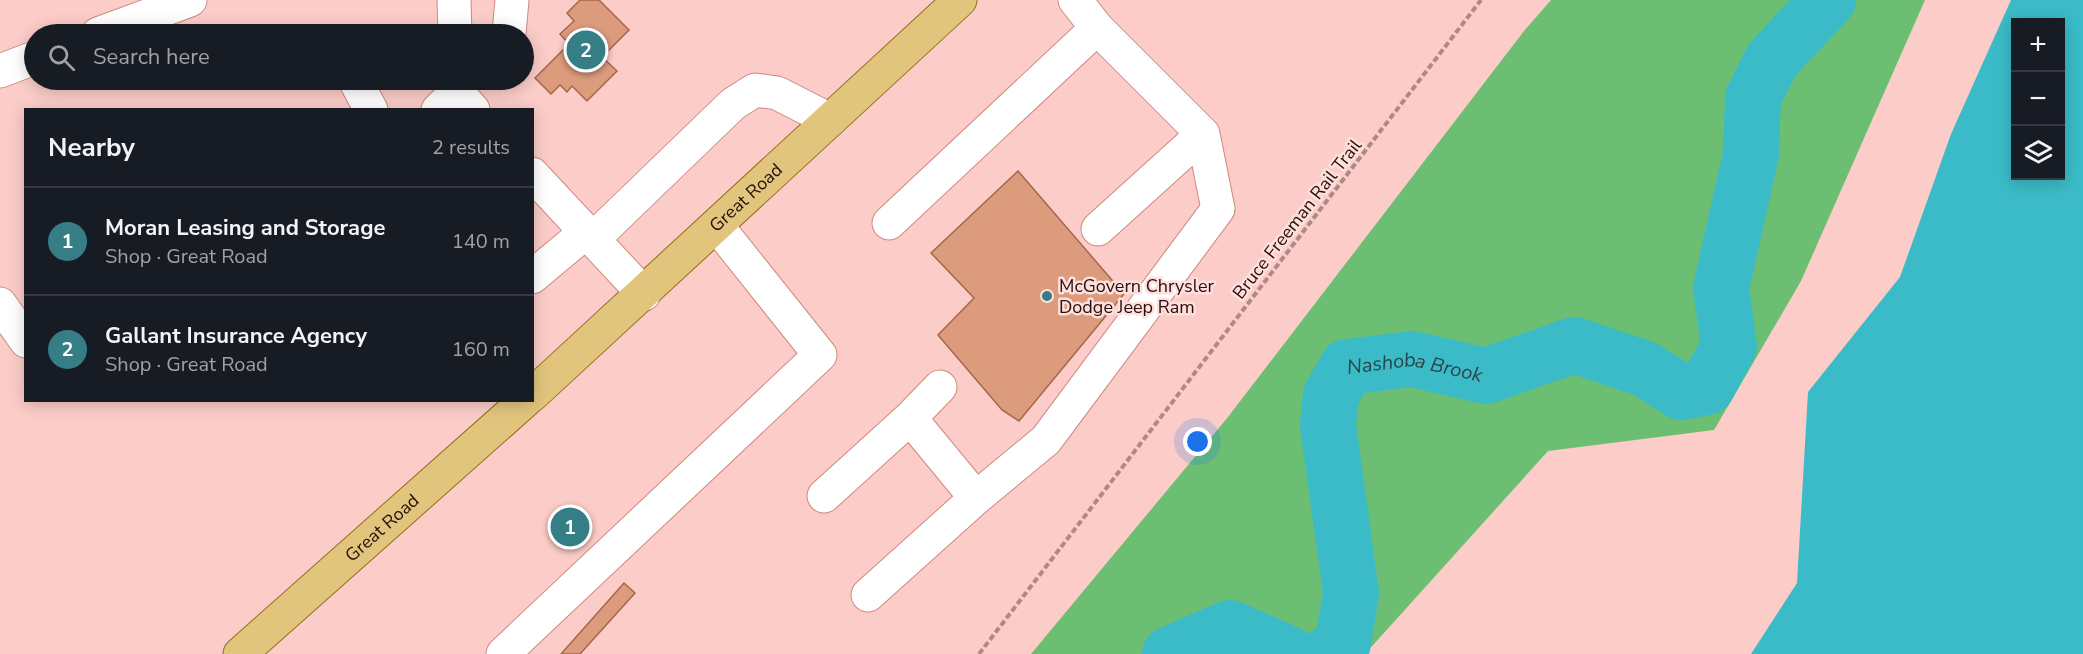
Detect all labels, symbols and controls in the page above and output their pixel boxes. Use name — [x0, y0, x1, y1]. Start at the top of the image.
map controls — [2011, 18, 2065, 180]
button: + — [2011, 18, 2065, 72]
search box — [24, 24, 534, 90]
pin: 2 — [566, 28, 606, 72]
icon: search — [45, 41, 78, 74]
text: Search here — [93, 42, 210, 72]
button: − — [2011, 72, 2065, 126]
button: layers — [2011, 126, 2065, 180]
text: Nearby — [48, 130, 135, 165]
text: 2 results — [432, 134, 510, 161]
street label: Bruce Freeman Rail Trail — [1227, 134, 1367, 304]
street label: Great Road — [704, 158, 788, 237]
text: Moran Leasing and Storage — [105, 213, 385, 243]
text: 1 — [62, 228, 74, 255]
text: 140 m — [452, 228, 510, 255]
text: Shop · Great Road — [105, 243, 268, 270]
place label: McGovern Chrysler Dodge Jeep Ram — [1059, 274, 1215, 319]
marker: McGovern Chrysler Dodge Jeep Ram — [1040, 289, 1054, 303]
text: Gallant Insurance Agency — [105, 321, 367, 351]
text: 2 — [62, 336, 74, 363]
text: 160 m — [452, 336, 510, 363]
water label: Nashoba Brook — [1345, 345, 1486, 389]
text: Shop · Great Road — [105, 351, 268, 378]
your location — [1183, 427, 1212, 456]
street label: Great Road — [340, 489, 424, 567]
pin: 1 — [550, 504, 590, 550]

